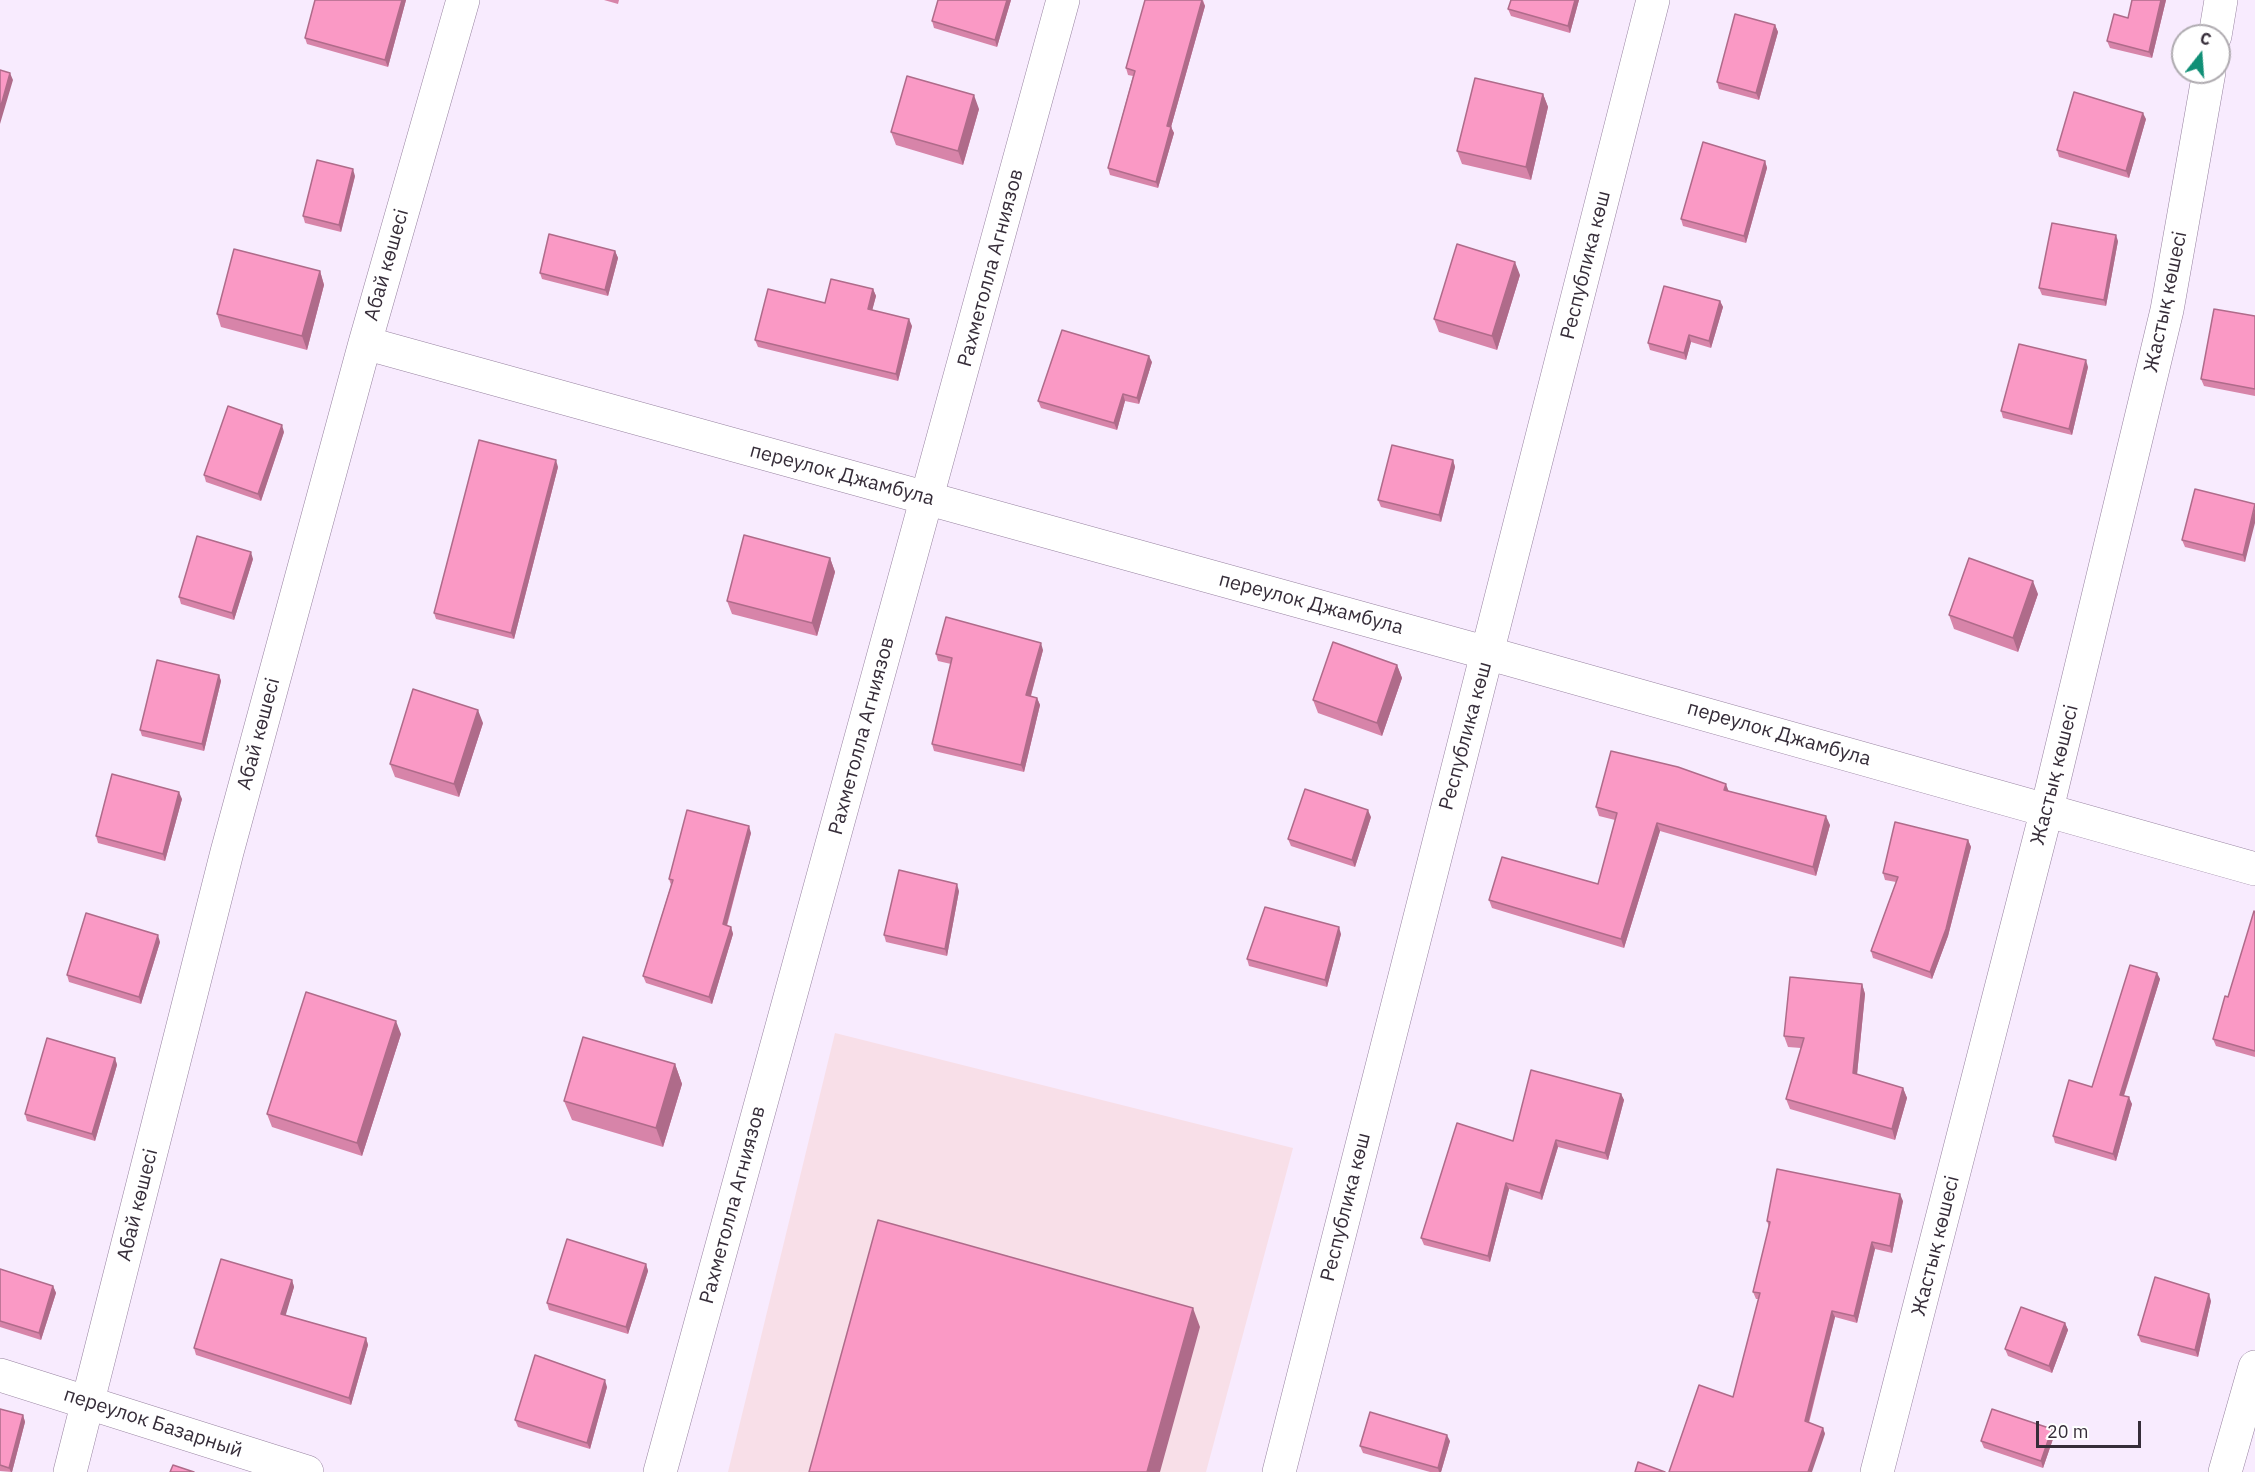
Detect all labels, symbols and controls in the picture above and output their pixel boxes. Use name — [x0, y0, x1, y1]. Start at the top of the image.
north arrow — [2171, 24, 2231, 84]
text: С — [2198, 28, 2214, 50]
street label: Рахметолла Агниязов — [953, 166, 1029, 370]
street label: Республика көш — [1556, 188, 1616, 342]
street label: Абай көшесі — [360, 206, 414, 324]
street label: Жастық көшесі — [2139, 229, 2193, 375]
street label: переулок Джамбула — [747, 439, 937, 511]
street label: переулок Джамбула — [1216, 568, 1406, 640]
street label: Рахметолла Агниязов — [824, 634, 900, 838]
street label: Республика көш — [1435, 659, 1497, 813]
street label: Абай көшесі — [233, 675, 285, 793]
street label: переулок Джамбула — [1684, 696, 1874, 772]
street label: Жастық көшесі — [2026, 702, 2084, 848]
street label: Рахметолла Агниязов — [695, 1103, 771, 1307]
street label: Республика көш — [1316, 1130, 1376, 1284]
street label: Абай көшесі — [112, 1146, 164, 1264]
street label: Жастық көшесі — [1907, 1173, 1965, 1319]
street label: переулок Базарный — [61, 1383, 245, 1463]
scale bar — [2039, 1409, 2144, 1447]
text: 20 m — [2047, 1420, 2089, 1443]

